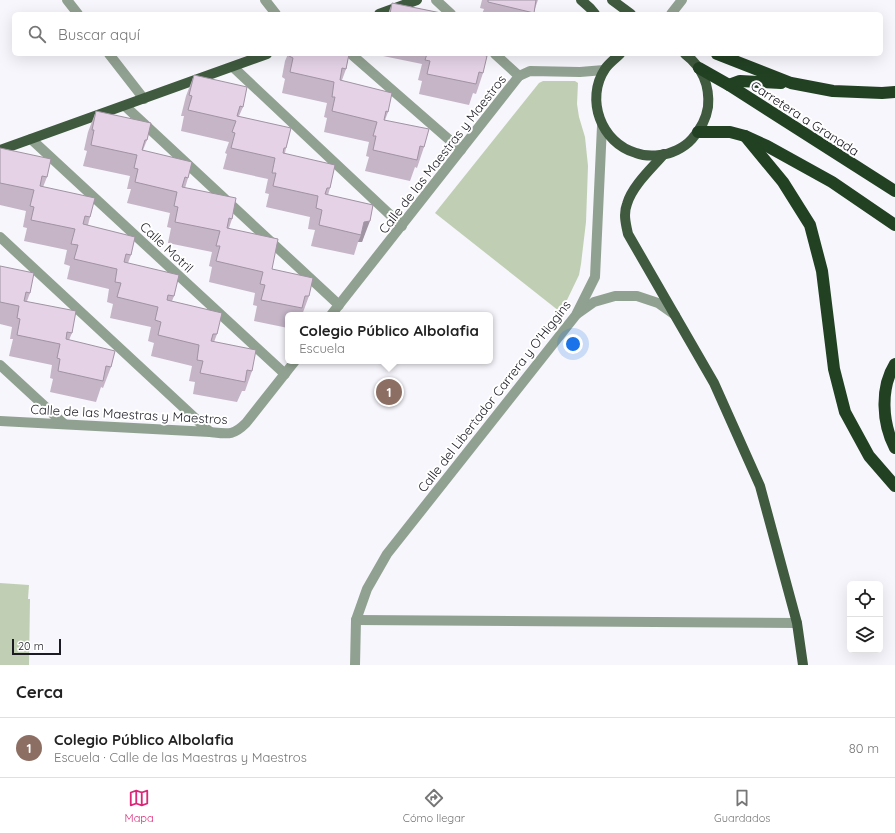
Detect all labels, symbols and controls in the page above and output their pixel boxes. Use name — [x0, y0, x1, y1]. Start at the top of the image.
search box — [12, 12, 883, 56]
icon: search — [26, 23, 48, 45]
text: Buscar aquí — [58, 25, 140, 44]
street label: Calle de las Maestras y Maestros — [375, 71, 509, 237]
street label: Carretera a Granada — [748, 77, 862, 159]
street label: Calle Motril — [137, 218, 197, 276]
street label: Calle del Libertador Carrera y O'Higgins — [414, 297, 574, 495]
popup — [285, 312, 493, 364]
text: Colegio Público Albolafia — [299, 321, 479, 340]
your location — [563, 334, 583, 354]
text: Escuela — [299, 340, 345, 356]
pin: 1 — [376, 377, 402, 407]
street label: Calle de las Maestras y Maestros — [30, 401, 228, 427]
map controls — [847, 581, 883, 653]
button: locate — [847, 581, 883, 617]
button: layers — [847, 617, 883, 653]
scale bar — [12, 637, 61, 656]
text: 20 m — [18, 639, 44, 653]
text: Cerca — [16, 681, 63, 702]
text: Colegio Público Albolafia — [54, 730, 234, 749]
text: 1 — [26, 740, 32, 756]
text: 80 m — [849, 740, 879, 756]
text: Escuela · Calle de las Maestras y Maestros — [54, 749, 307, 765]
tab: Mapa — [125, 787, 154, 825]
tab: Cómo llegar — [403, 787, 465, 825]
tab: Guardados — [714, 787, 770, 825]

